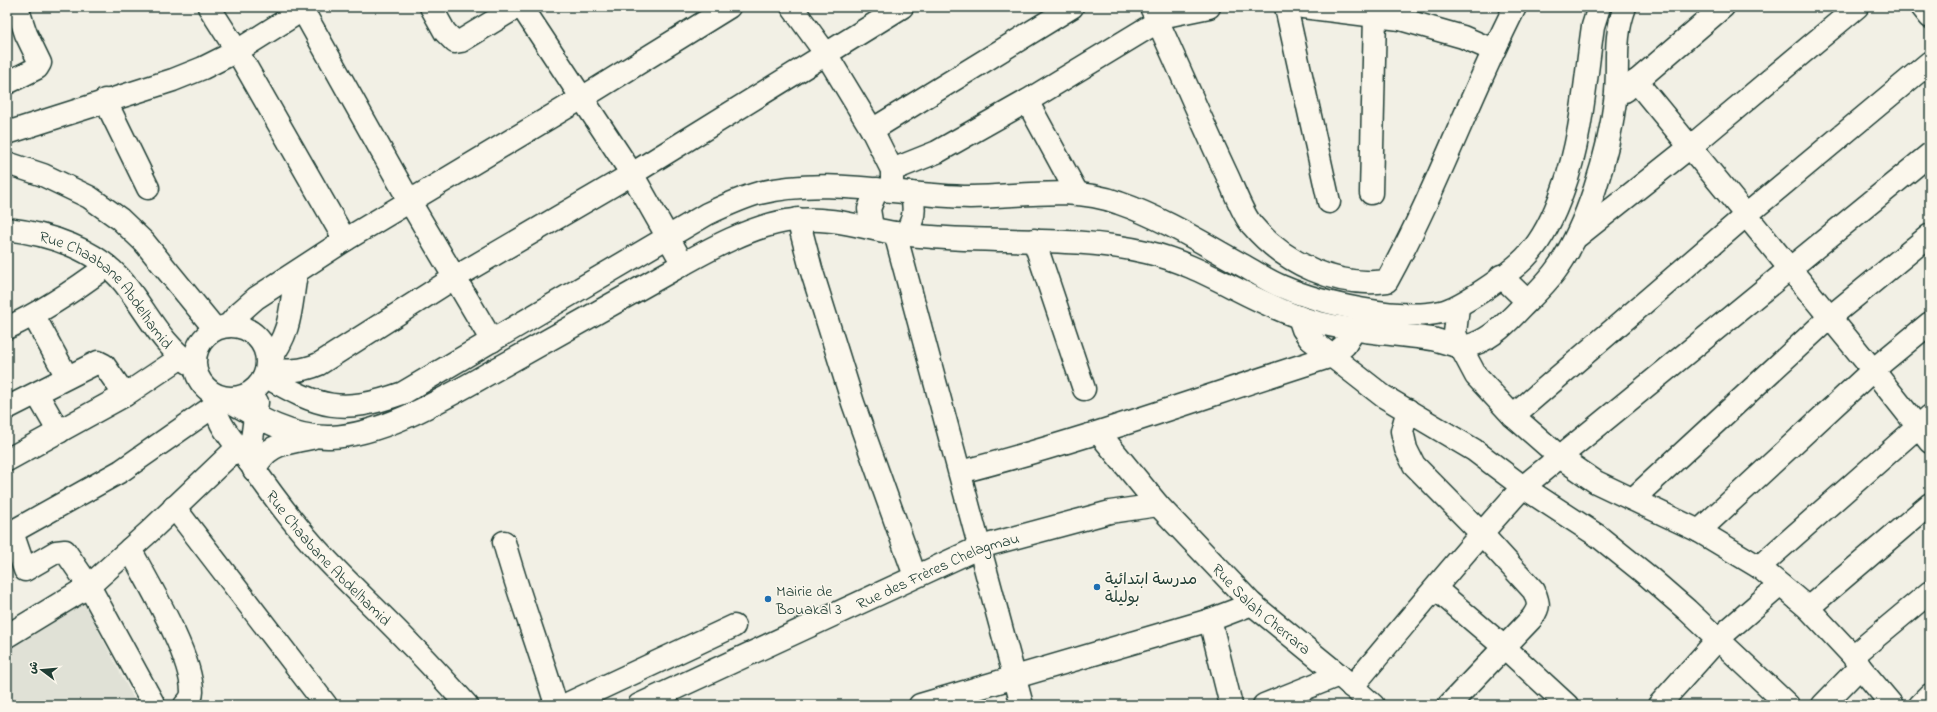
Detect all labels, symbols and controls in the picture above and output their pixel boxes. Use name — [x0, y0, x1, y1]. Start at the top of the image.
street label: Rue Chaabane Abdelhamid — [36, 225, 178, 355]
street label: Rue Chaabane Abdelhamid — [259, 486, 396, 632]
street label: Rue des Frères Chelagmau — [853, 527, 1022, 617]
street label: Rue Salah Cherrara — [1205, 559, 1316, 662]
place label: مدرسة ابتدائية بوليلة — [1105, 568, 1197, 610]
place label: Mairie de Bouakal 3 — [775, 580, 842, 622]
marker: مدرسة ابتدائية بوليلة — [1092, 582, 1102, 592]
marker: Mairie de Bouakal 3 — [763, 594, 773, 604]
north arrow — [22, 650, 62, 690]
text: ش — [24, 659, 43, 676]

